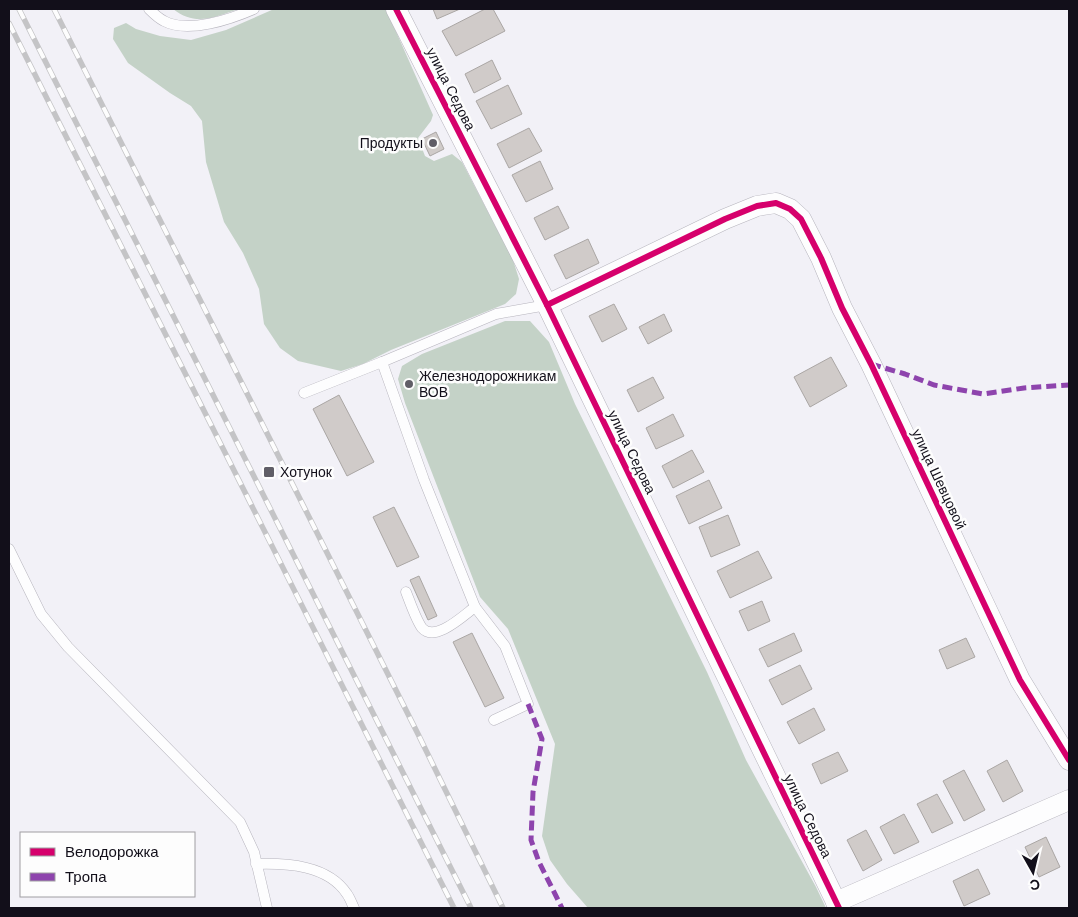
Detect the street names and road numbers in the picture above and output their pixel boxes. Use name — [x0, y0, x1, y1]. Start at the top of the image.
street label: улица Седова — [423, 45, 479, 133]
street label: улица Седова — [605, 408, 659, 497]
street label: улица Шевцовой — [909, 426, 969, 532]
street label: улица Седова — [781, 772, 835, 861]

